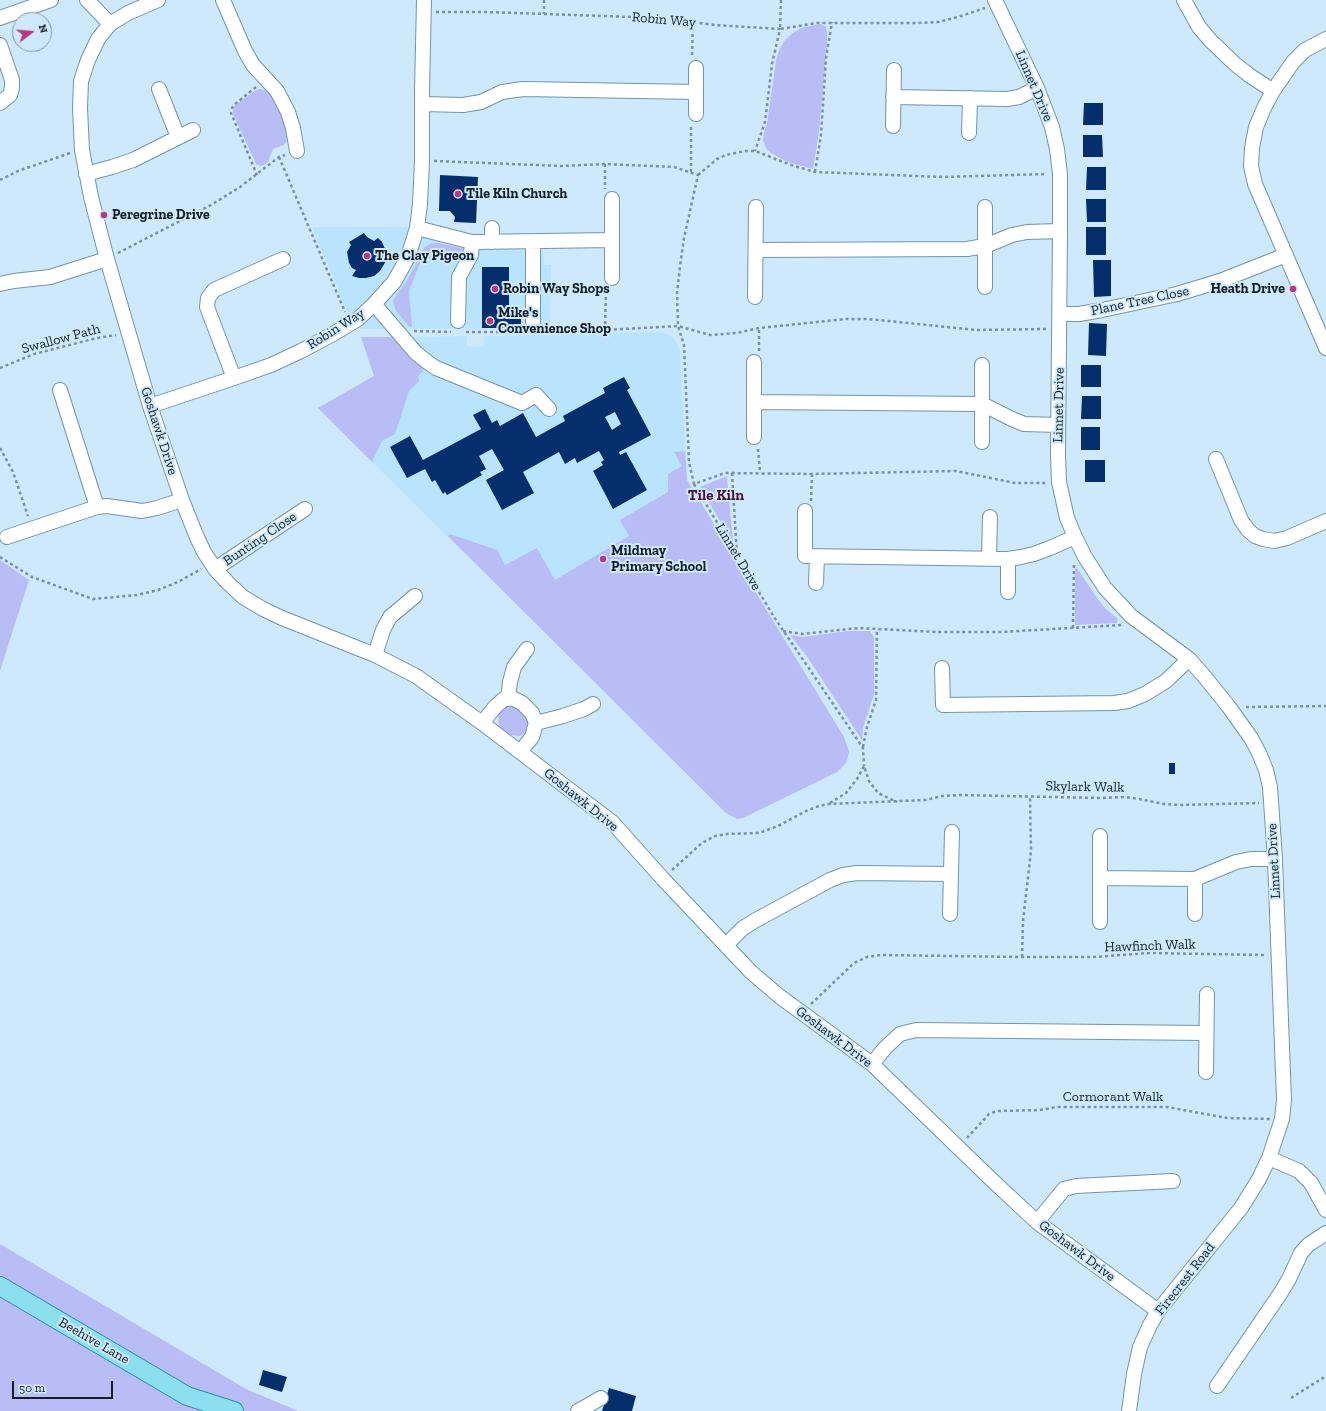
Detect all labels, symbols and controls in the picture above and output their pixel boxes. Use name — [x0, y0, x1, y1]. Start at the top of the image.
street label: Robin Way — [631, 9, 697, 31]
north arrow — [12, 12, 52, 52]
text: N — [36, 23, 50, 35]
street label: Linnet Drive — [1012, 48, 1056, 124]
place label: Tile Kiln Church — [466, 186, 567, 202]
marker: Tile Kiln Church — [453, 189, 463, 199]
place label: Peregrine Drive — [112, 207, 210, 223]
marker: Peregrine Drive — [99, 210, 109, 220]
place label: The Clay Pigeon — [375, 248, 474, 264]
marker: The Clay Pigeon — [362, 251, 372, 261]
place label: Robin Way Shops — [503, 281, 610, 297]
place label: Heath Drive — [1211, 281, 1285, 297]
street label: Plane Tree Close — [1090, 282, 1190, 320]
marker: Robin Way Shops — [490, 284, 500, 294]
marker: Heath Drive — [1288, 284, 1298, 294]
street label: Robin Way — [304, 305, 368, 353]
place label: Mike's Convenience Shop — [498, 305, 611, 338]
marker: Mike's Convenience Shop — [485, 316, 495, 326]
street label: Swallow Path — [20, 320, 102, 358]
street label: Linnet Drive — [1050, 367, 1068, 443]
street label: Goshawk Drive — [137, 385, 181, 477]
district label: Tile Kiln — [688, 487, 744, 505]
street label: Bunting Close — [220, 508, 300, 570]
street label: Linnet Drive — [711, 520, 765, 594]
place label: Mildmay Primary School — [611, 543, 706, 576]
marker: Mildmay Primary School — [598, 554, 608, 564]
street label: Goshawk Drive — [540, 765, 622, 835]
street label: Skylark Walk — [1046, 778, 1124, 796]
street label: Linnet Drive — [1264, 823, 1284, 899]
street label: Hawfinch Walk — [1104, 936, 1196, 956]
street label: Goshawk Drive — [792, 1003, 876, 1071]
street label: Cormorant Walk — [1063, 1089, 1163, 1105]
street label: Goshawk Drive — [1035, 1217, 1119, 1285]
street label: Firecrest Road — [1151, 1239, 1219, 1319]
street label: Beehive Lane — [56, 1314, 132, 1368]
scale bar — [14, 1373, 115, 1399]
text: 50 m — [19, 1381, 45, 1395]

